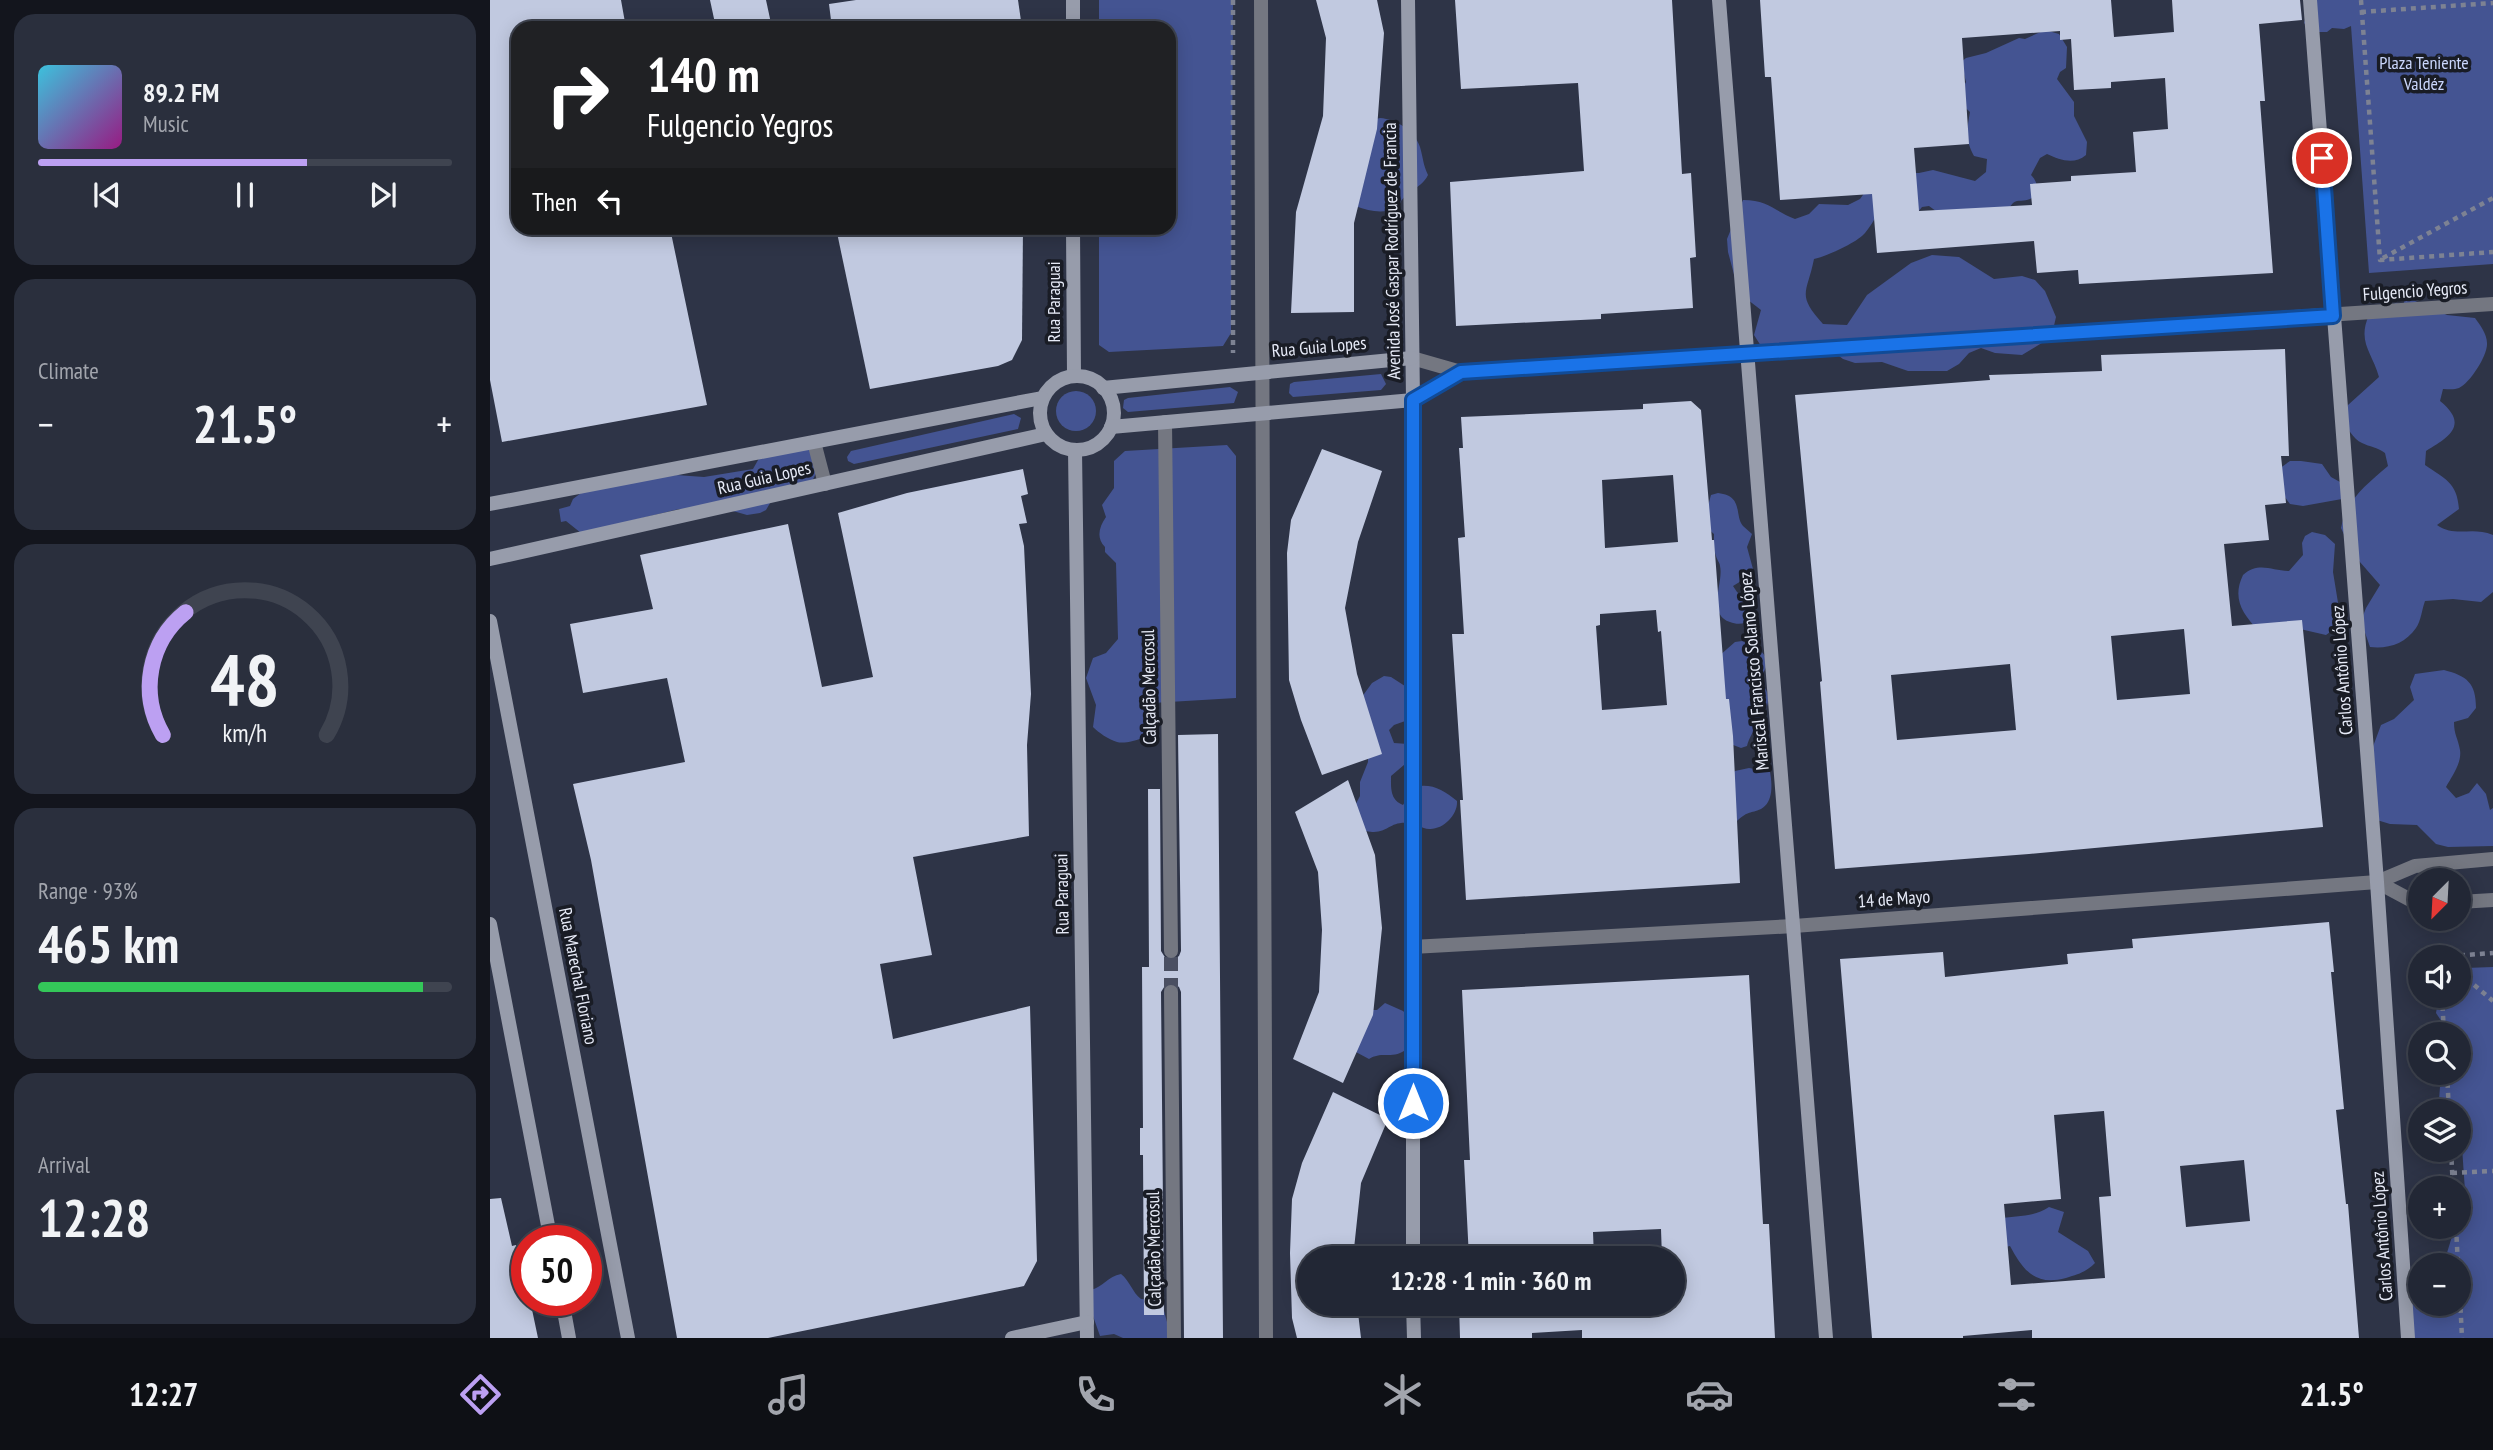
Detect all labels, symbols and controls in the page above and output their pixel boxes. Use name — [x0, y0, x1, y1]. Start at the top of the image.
text: 140 m — [647, 42, 760, 106]
icon: right — [532, 49, 623, 140]
park label: Plaza Teniente Valdéz — [2379, 51, 2469, 95]
text: 89.2 FM — [143, 76, 219, 109]
text: Fulgencio Yegros — [647, 104, 833, 146]
text: Music — [143, 109, 189, 138]
street label: Avenida José Gaspar Rodríguez de Francia — [1378, 122, 1405, 380]
pin — [2292, 128, 2352, 188]
icon: arrive — [2303, 139, 2341, 177]
icon: previous — [88, 176, 126, 214]
icon: pause — [226, 176, 264, 214]
icon: next — [364, 176, 402, 214]
icon: left — [591, 182, 629, 220]
text: Then — [532, 185, 577, 218]
street label: Rua Paraguai — [1042, 261, 1065, 343]
street label: Fulgencio Yegros — [2362, 275, 2468, 306]
street label: Rua Guia Lopes — [1271, 331, 1367, 362]
text: Climate — [38, 356, 99, 385]
text: 21.5° — [193, 390, 297, 457]
text: − — [38, 399, 54, 448]
text: + — [436, 399, 452, 448]
street label: Rua Guia Lopes — [715, 456, 813, 499]
street label: Mariscal Francisco Solano López — [1733, 571, 1774, 771]
street label: Carlos Antônio López — [2325, 604, 2358, 736]
street label: Calçadão Mercosul — [1136, 628, 1161, 745]
text: 48 — [210, 631, 280, 725]
text: km/h — [223, 717, 267, 749]
street label: Rua Paraguai — [1049, 853, 1074, 935]
north arrow — [2408, 868, 2471, 931]
map controls — [2408, 868, 2471, 1316]
text: Range · 93% — [38, 876, 138, 905]
street label: 14 de Mayo — [1857, 884, 1931, 912]
street label: Rua Marechal Floriano — [554, 905, 603, 1047]
text: 465 km — [38, 910, 179, 977]
button: sound — [2408, 945, 2471, 1008]
button: search — [2408, 1022, 2471, 1085]
position arrow — [1376, 1066, 1450, 1140]
button: layers — [2408, 1099, 2471, 1162]
text: Arrival — [38, 1150, 90, 1179]
street label: Carlos Antônio López — [2365, 1170, 2398, 1302]
button: + — [2408, 1176, 2471, 1239]
text: 12:28 — [38, 1184, 150, 1251]
street label: Calçadão Mercosul — [1141, 1190, 1166, 1307]
speed limit sign: 50 — [511, 1225, 602, 1316]
button: − — [2408, 1253, 2471, 1316]
text: 12:28 · 1 min · 360 m — [1391, 1264, 1591, 1297]
icon: directions — [456, 1370, 505, 1419]
icon: music — [764, 1370, 813, 1419]
icon: phone — [1071, 1370, 1120, 1419]
icon: climate — [1378, 1370, 1427, 1419]
icon: car — [1685, 1370, 1734, 1419]
icon: filters — [1992, 1370, 2041, 1419]
text: 12:27 — [129, 1373, 198, 1415]
text: 21.5° — [2300, 1373, 2364, 1415]

